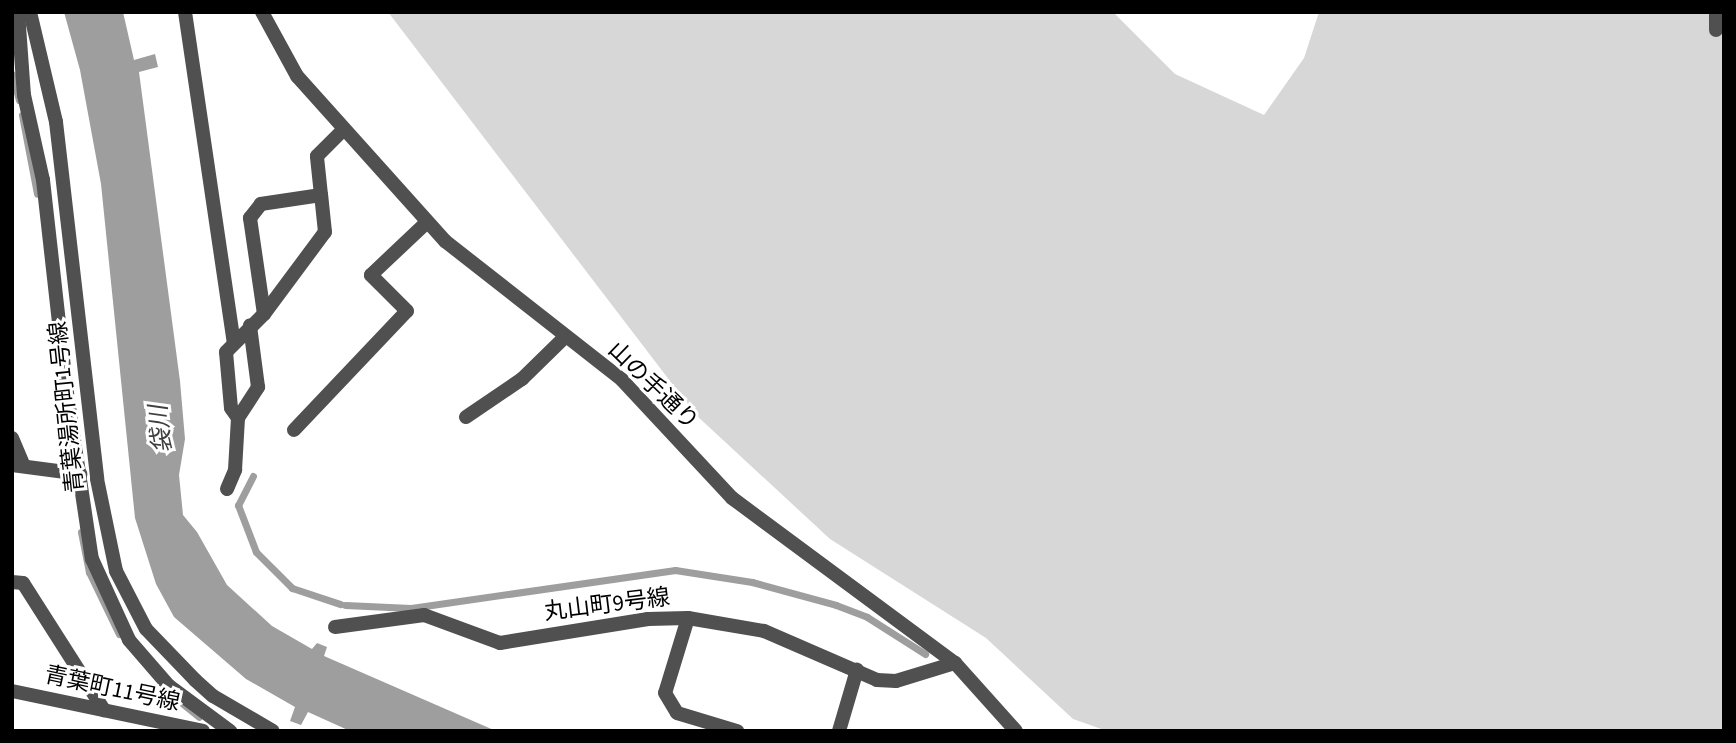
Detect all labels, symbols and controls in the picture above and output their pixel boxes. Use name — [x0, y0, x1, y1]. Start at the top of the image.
street label: 青葉湯所町1号線 — [44, 320, 90, 494]
street label: 山の手通り — [602, 336, 704, 436]
water label: 袋川 — [144, 404, 178, 454]
street label: 丸山町9号線 — [543, 584, 671, 626]
street label: 青葉町11号線 — [42, 661, 182, 717]

